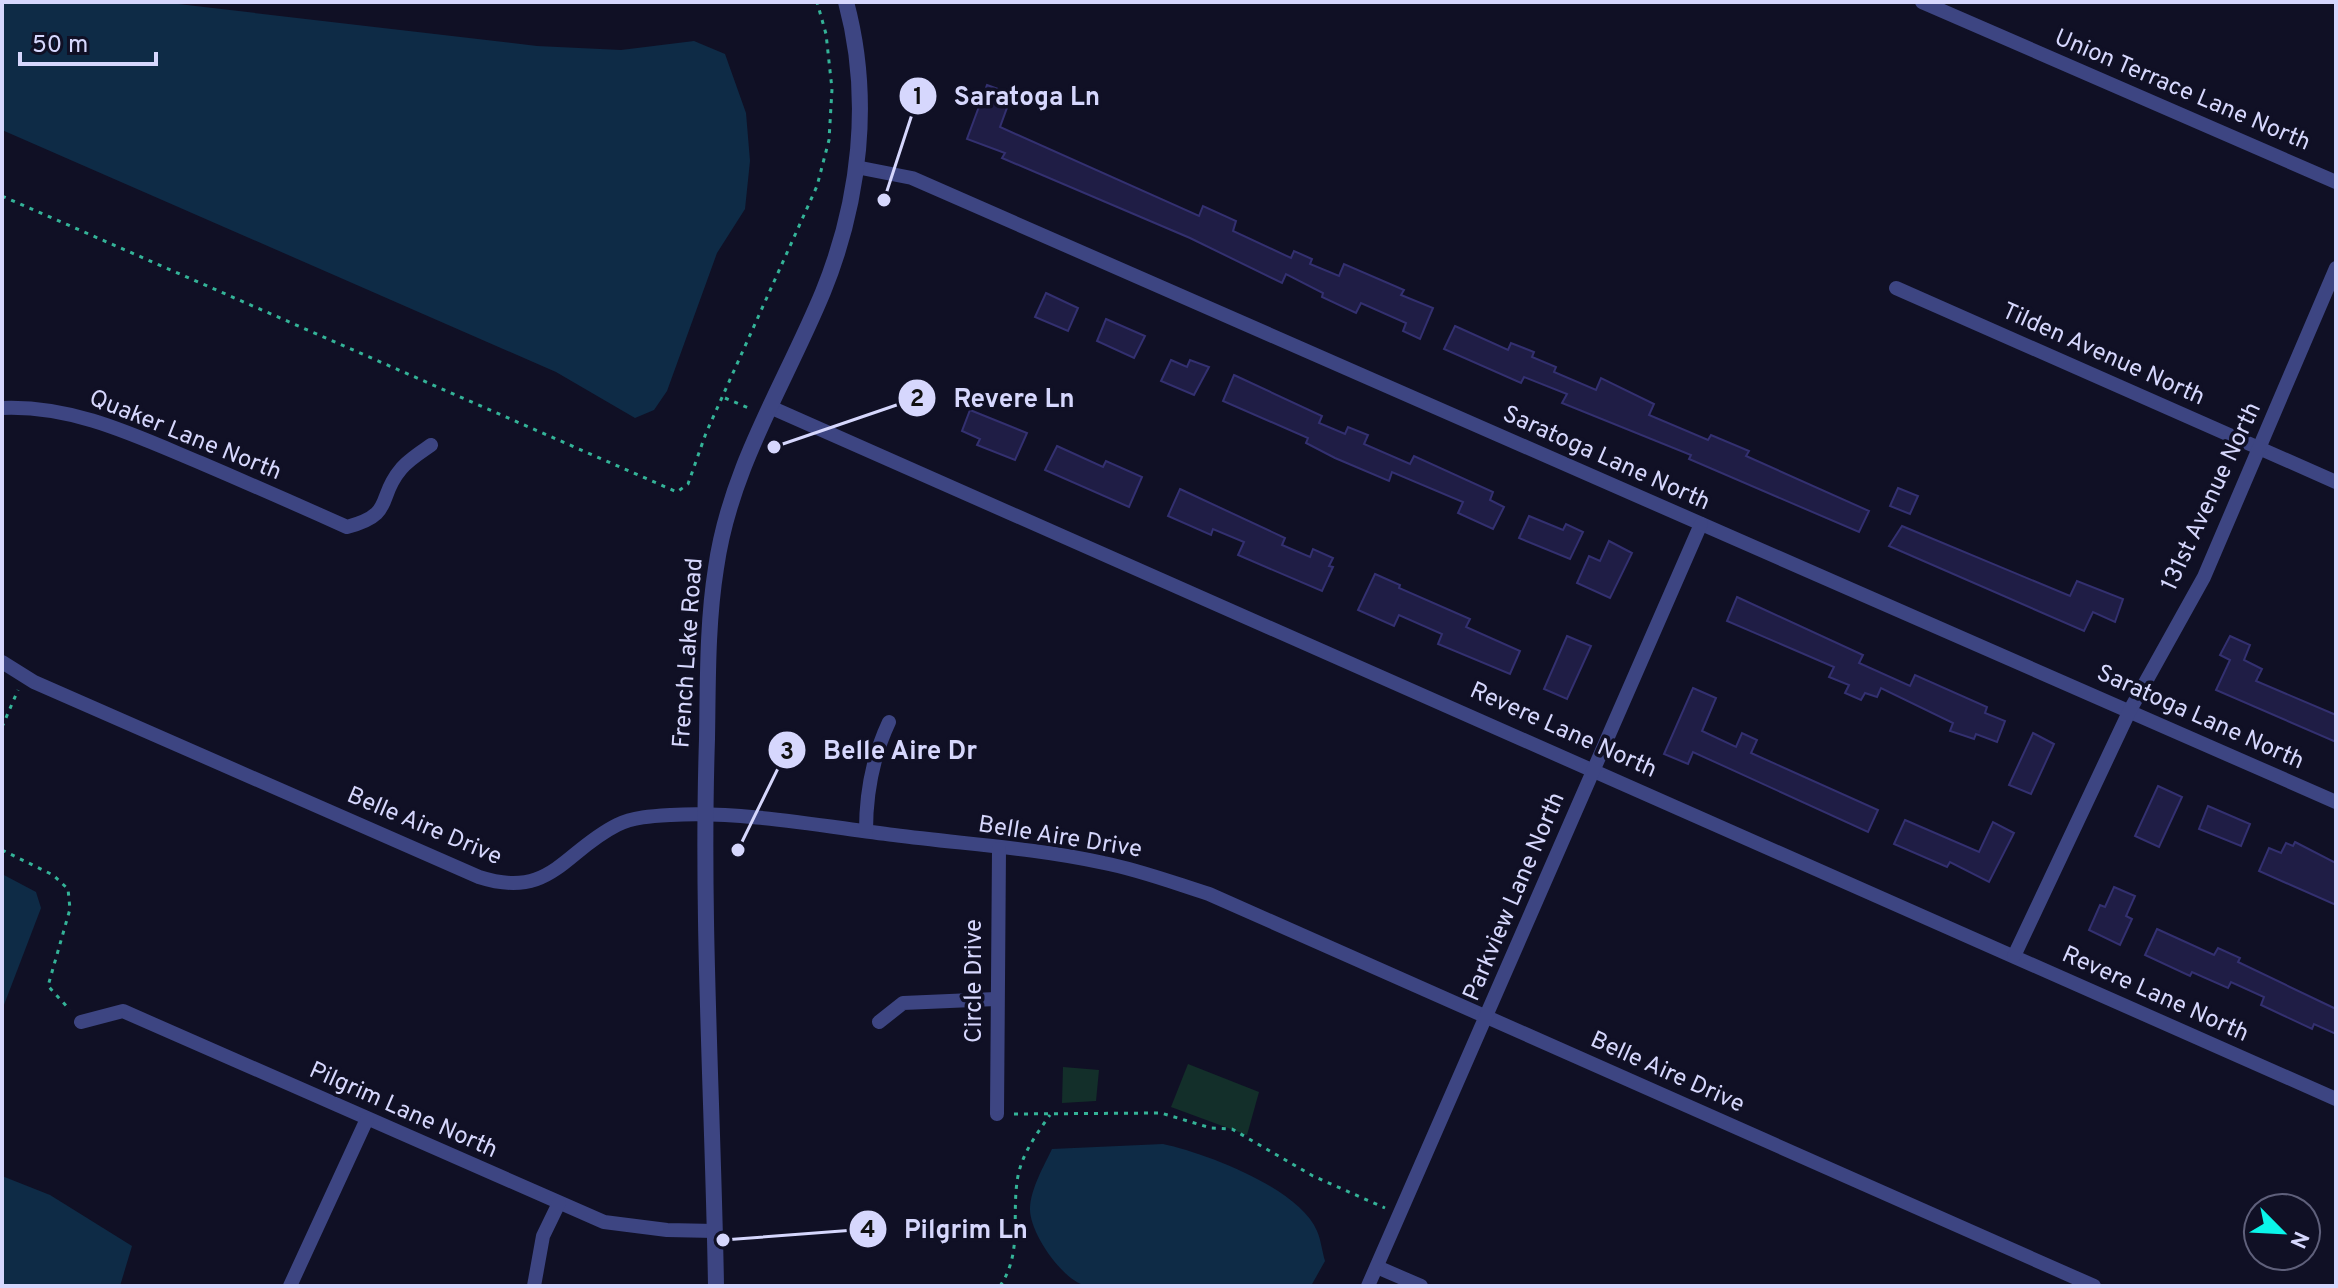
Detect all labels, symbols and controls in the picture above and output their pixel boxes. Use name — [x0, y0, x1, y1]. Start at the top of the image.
scale bar — [20, 16, 156, 66]
street label: Union Terrace Lane North — [2049, 23, 2315, 159]
text: 50 m — [32, 31, 88, 61]
callout: Saratoga Ln — [898, 71, 1116, 121]
text: Saratoga Ln — [954, 82, 1100, 115]
text: 1 — [913, 83, 923, 113]
street label: Tilden Avenue North — [1997, 297, 2209, 413]
callout: Revere Ln — [897, 373, 1090, 423]
street label: Quaker Lane North — [84, 384, 286, 488]
text: Revere Ln — [953, 384, 1075, 417]
text: 2 — [910, 385, 924, 415]
street label: 131st Avenue North — [2155, 398, 2269, 596]
street label: Saratoga Lane North — [1498, 400, 1714, 518]
street label: French Lake Road — [667, 557, 711, 749]
street label: Saratoga Lane North — [2092, 659, 2308, 777]
street label: Revere Lane North — [1465, 676, 1661, 786]
callout: Belle Aire Dr — [767, 725, 994, 775]
text: Belle Aire Dr — [823, 736, 977, 769]
text: 3 — [780, 738, 794, 768]
street label: Belle Aire Drive — [342, 781, 506, 873]
street label: Parkview Lane North — [1457, 788, 1573, 1006]
street label: Belle Aire Drive — [976, 810, 1144, 866]
street label: Circle Drive — [960, 919, 990, 1043]
street label: Revere Lane North — [2057, 940, 2253, 1050]
street label: Belle Aire Drive — [1585, 1026, 1749, 1120]
street label: Pilgrim Lane North — [304, 1056, 502, 1166]
north arrow — [2242, 1192, 2322, 1272]
callout: Pilgrim Ln — [848, 1204, 1045, 1254]
text: Pilgrim Ln — [904, 1215, 1028, 1248]
text: 4 — [860, 1216, 876, 1246]
text: N — [2282, 1226, 2314, 1252]

